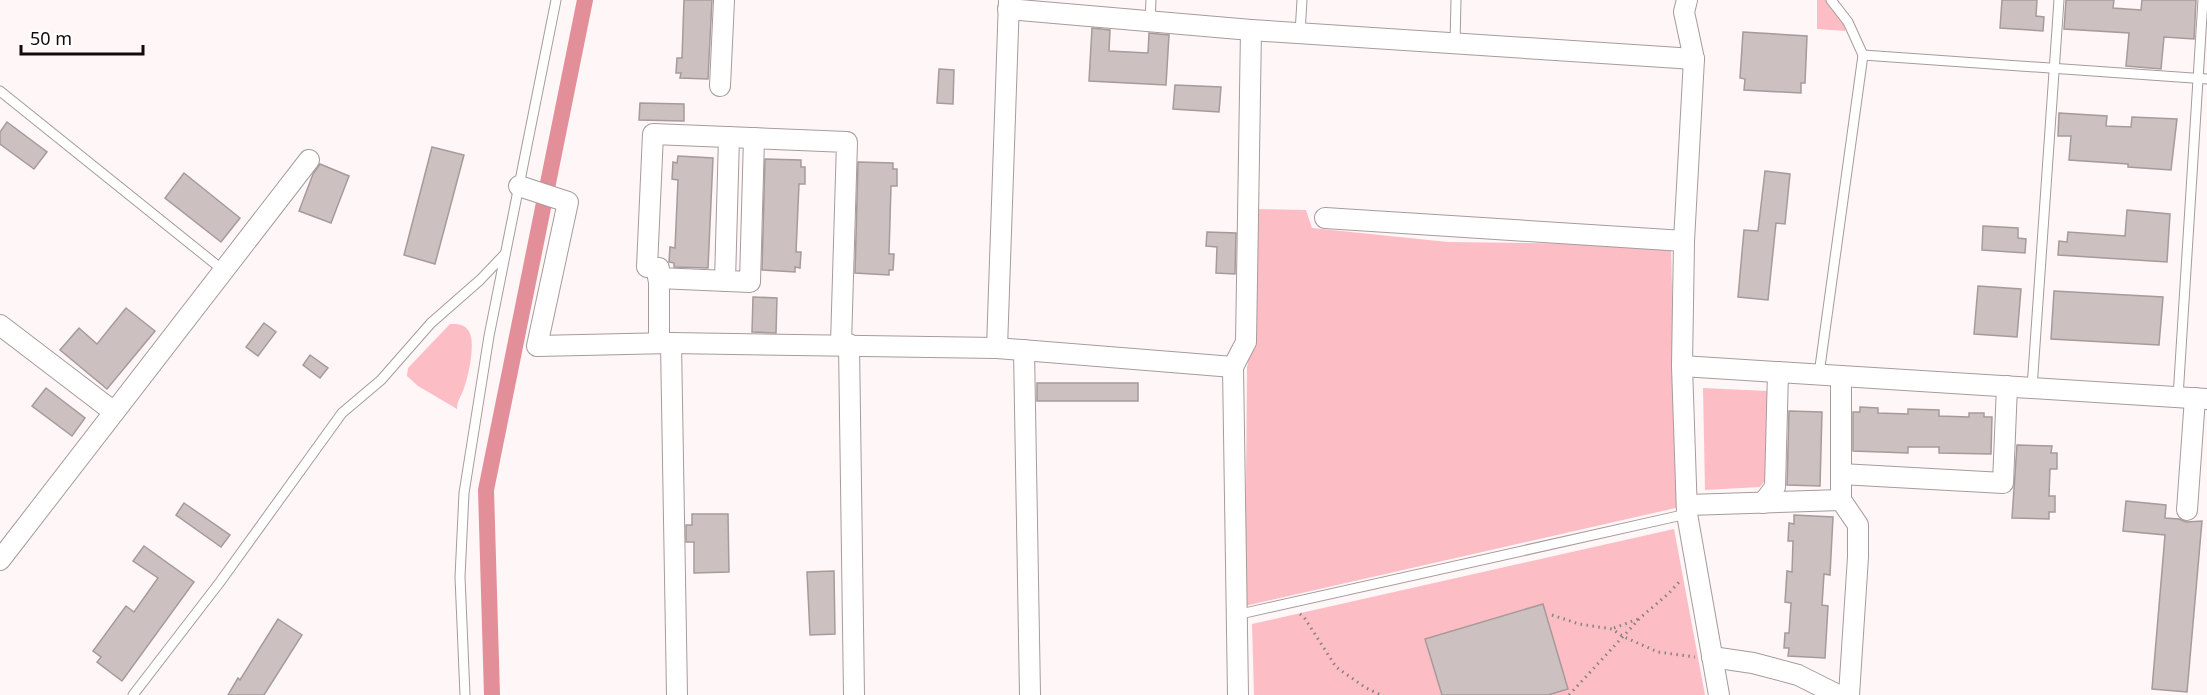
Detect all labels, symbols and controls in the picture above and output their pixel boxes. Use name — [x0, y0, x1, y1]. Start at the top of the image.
scale bar — [21, 18, 142, 56]
text: 50 m — [30, 26, 72, 50]

